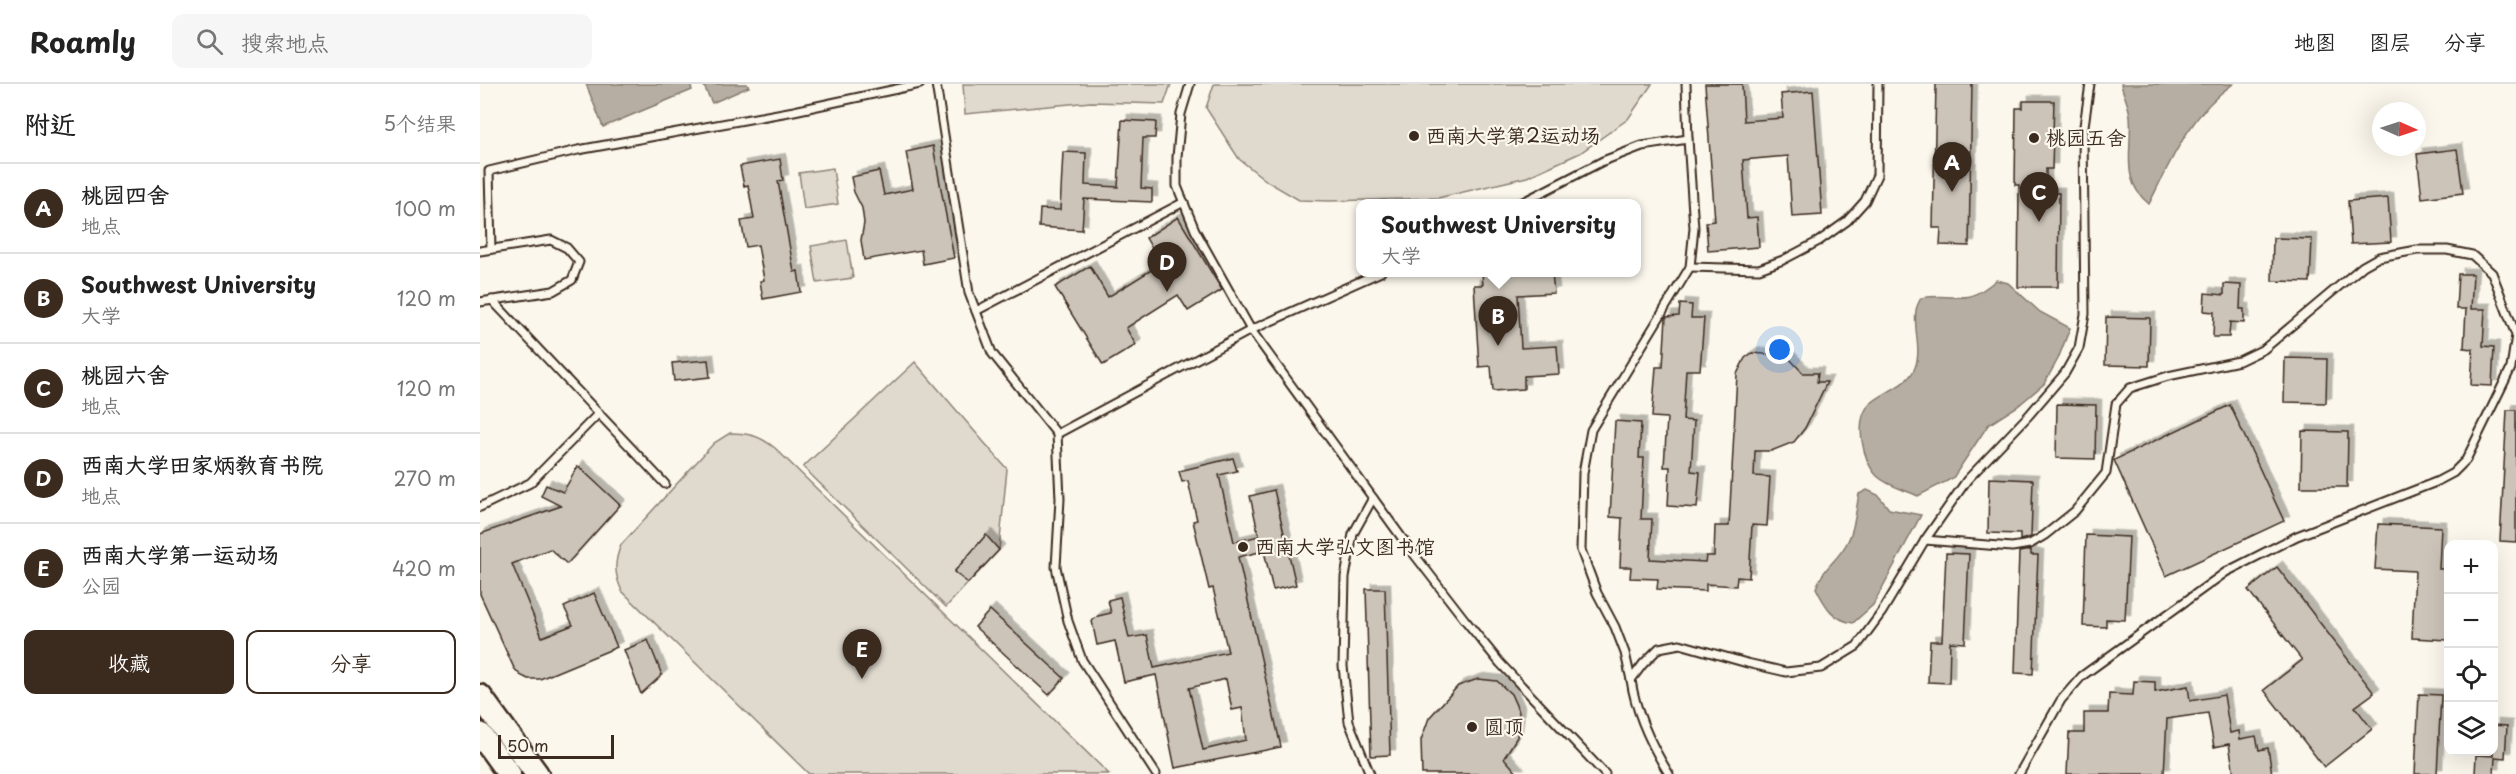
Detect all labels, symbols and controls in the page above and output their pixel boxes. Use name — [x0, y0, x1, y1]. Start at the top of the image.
search box — [172, 14, 592, 68]
text: Roamly — [30, 20, 136, 63]
icon: search — [193, 25, 226, 58]
text: 搜索地点 — [241, 25, 329, 58]
text: 地图 — [2294, 25, 2336, 57]
text: 图层 — [2369, 25, 2411, 57]
text: 分享 — [2444, 25, 2486, 57]
north arrow — [2372, 102, 2426, 156]
text: 附近 — [24, 104, 76, 143]
text: 5个结果 — [383, 108, 456, 138]
place label: 西南大学第2运动场 — [1426, 120, 1600, 150]
place label: 桃园五舍 — [2046, 122, 2126, 152]
marker: 西南大学第2运动场 — [1407, 129, 1421, 143]
marker: 桃园五舍 — [2027, 131, 2041, 145]
pin: A — [1932, 142, 1972, 192]
pin: C — [2020, 172, 2058, 222]
text: 桃园四舍 — [81, 177, 169, 210]
text: A — [36, 193, 51, 223]
text: 100 m — [395, 193, 456, 223]
popup — [1356, 199, 1641, 277]
text: Southwest University — [1381, 207, 1616, 240]
text: 地点 — [81, 210, 121, 240]
text: 大学 — [1381, 240, 1421, 270]
pin: D — [1148, 242, 1186, 292]
text: Southwest University — [81, 267, 316, 300]
text: B — [37, 283, 50, 313]
text: 120 m — [397, 283, 456, 313]
pin: B — [1478, 296, 1518, 346]
text: 大学 — [81, 300, 121, 330]
your location — [1765, 335, 1794, 364]
text: 桃园六舍 — [81, 357, 169, 390]
text: C — [36, 373, 51, 403]
text: 120 m — [397, 373, 456, 403]
text: 地点 — [81, 390, 121, 420]
text: 西南大学田家炳教育书院 — [81, 447, 323, 480]
text: D — [36, 463, 51, 493]
text: 270 m — [393, 463, 456, 493]
text: 地点 — [81, 480, 121, 510]
place label: 西南大学弘文图书馆 — [1255, 531, 1435, 561]
text: 西南大学第一运动场 — [81, 537, 279, 570]
marker: 西南大学弘文图书馆 — [1236, 540, 1250, 554]
map controls — [2444, 540, 2498, 756]
button: + — [2444, 540, 2498, 594]
text: E — [37, 553, 50, 583]
text: 420 m — [392, 553, 456, 583]
text: 公园 — [81, 570, 121, 600]
button: − — [2444, 594, 2498, 648]
button: 收藏 — [24, 630, 234, 694]
button: 分享 — [246, 630, 456, 694]
pin: E — [842, 630, 881, 679]
button: locate — [2444, 648, 2498, 702]
button: layers — [2444, 702, 2498, 756]
place label: 圆顶 — [1484, 711, 1524, 741]
marker: 圆顶 — [1465, 720, 1479, 734]
scale bar — [498, 732, 614, 760]
text: 50 m — [507, 733, 548, 757]

